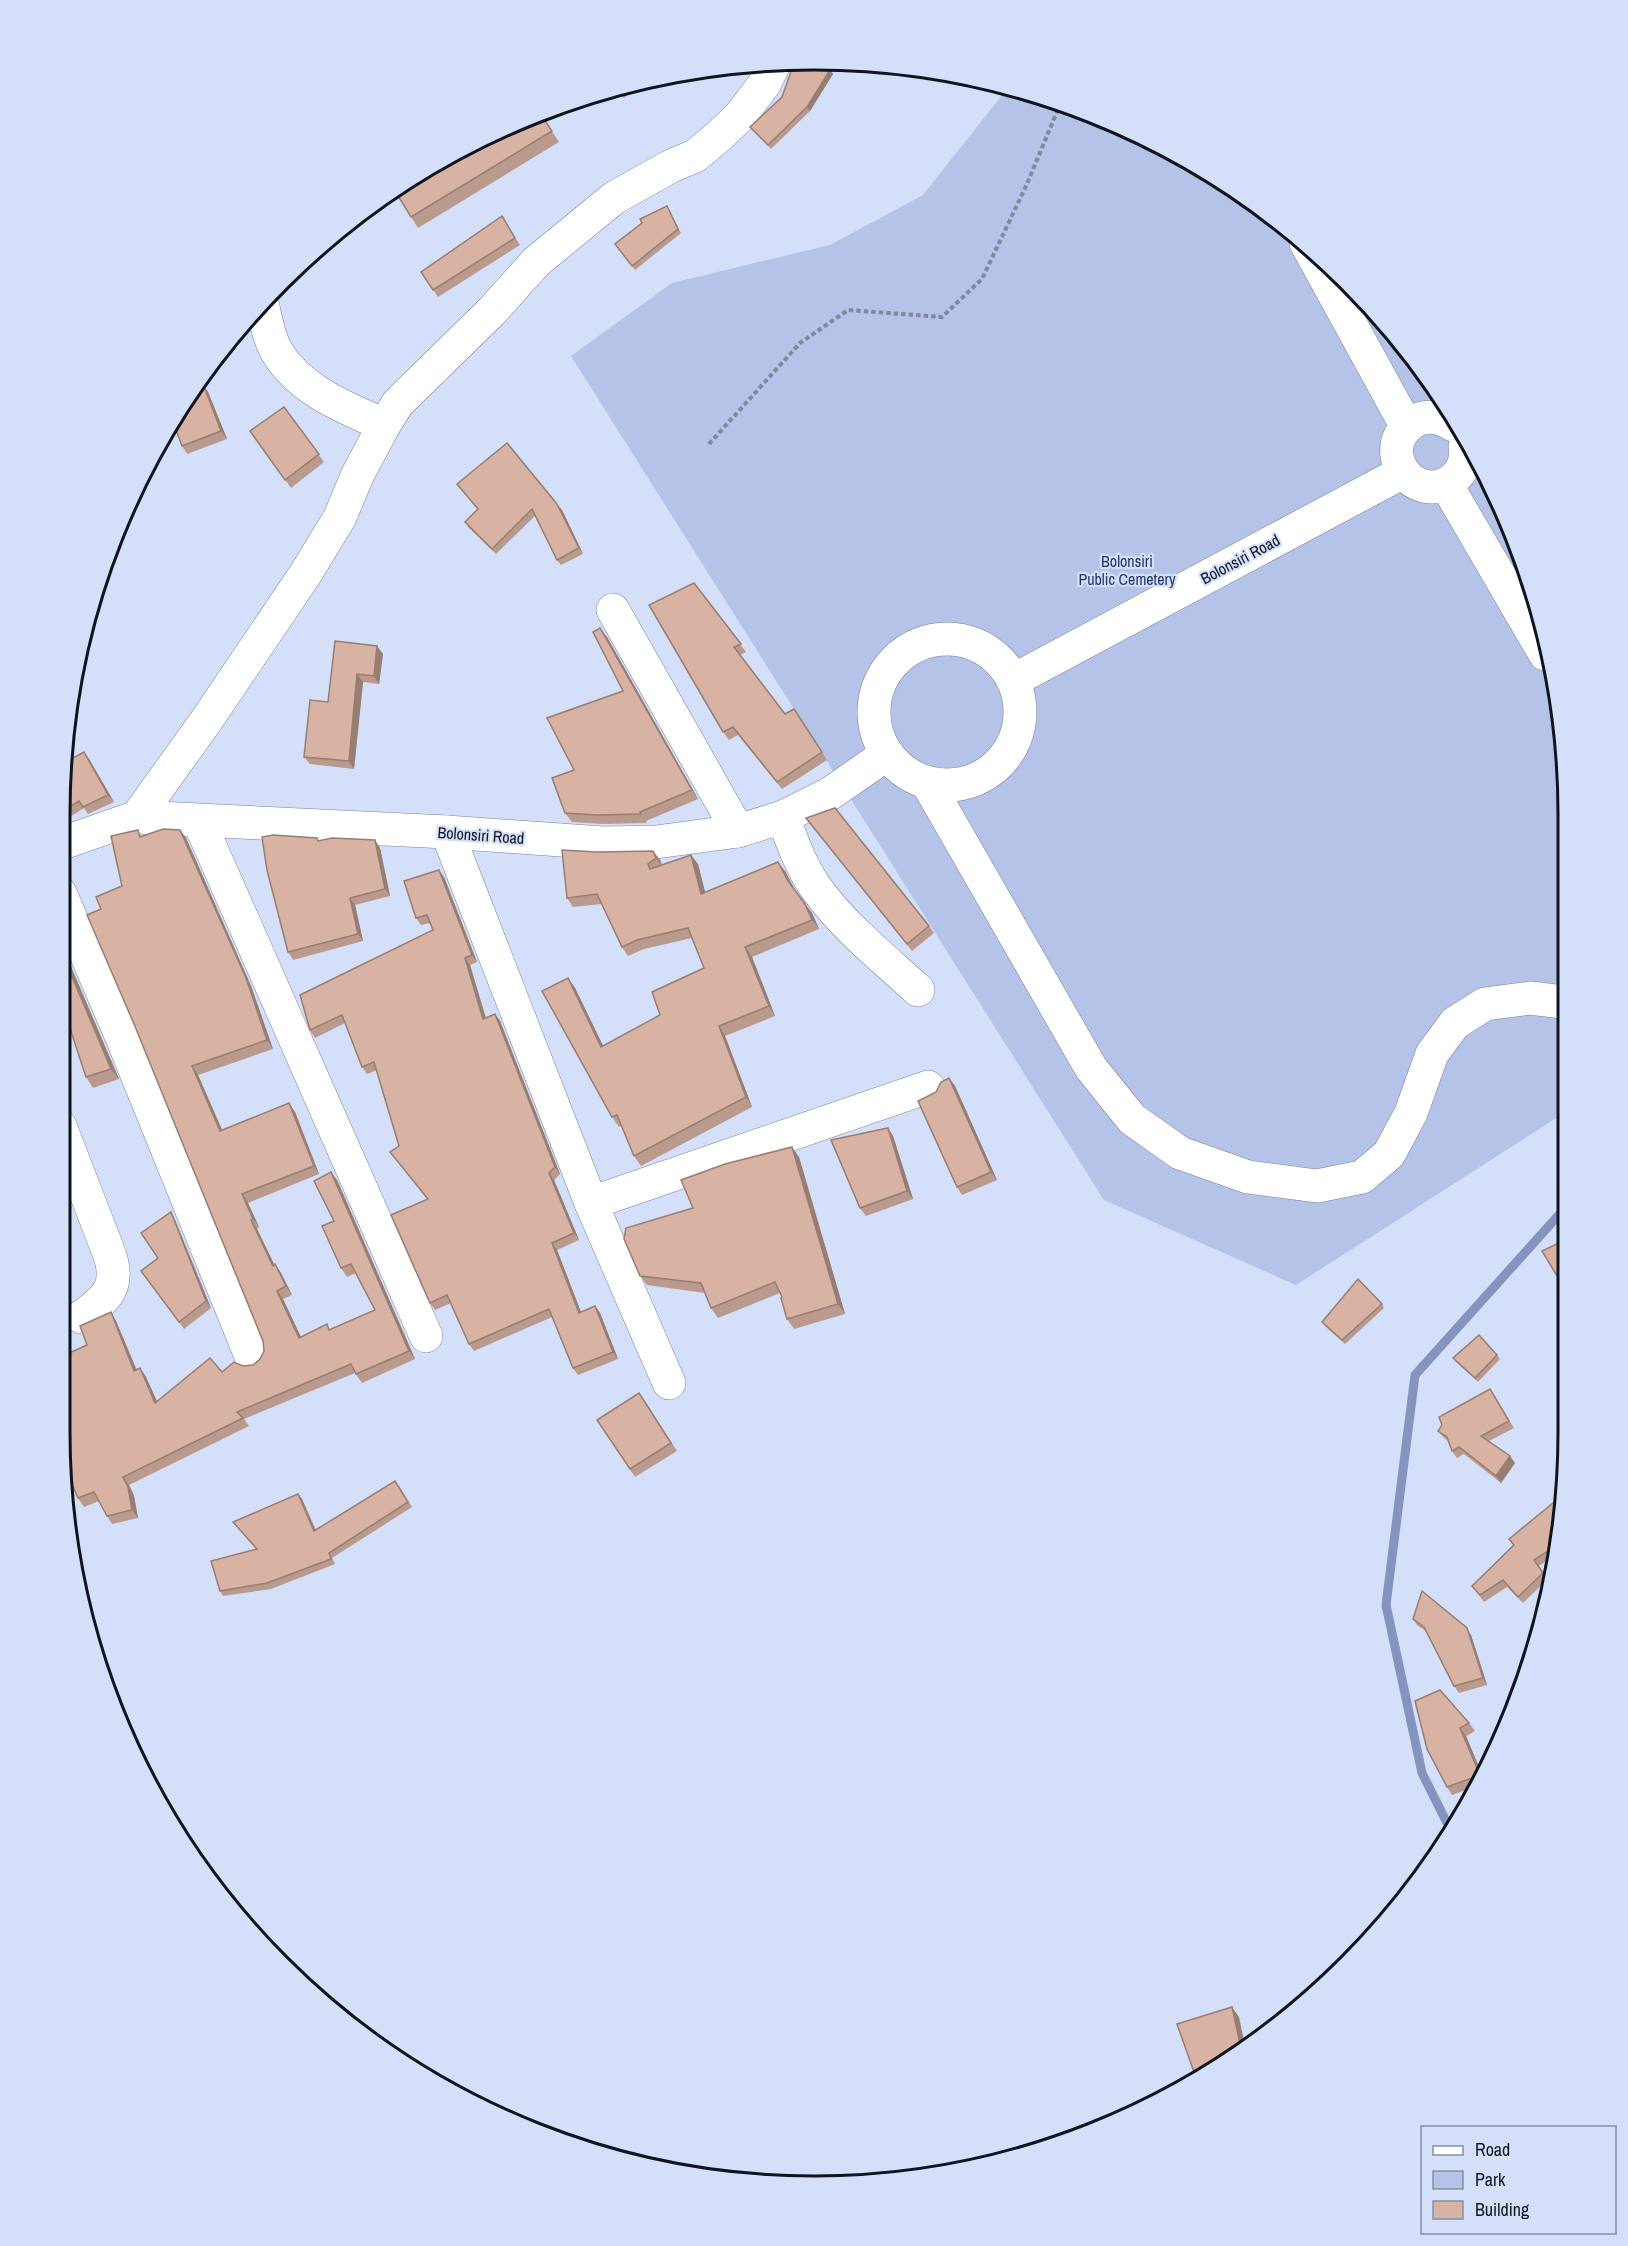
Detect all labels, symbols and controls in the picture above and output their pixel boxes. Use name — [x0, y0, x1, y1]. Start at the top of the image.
street label: Bolonsiri Road — [1197, 529, 1283, 589]
park label: Bolonsiri Public Cemetery — [1079, 550, 1176, 590]
street label: Bolonsiri Road — [437, 821, 525, 849]
legend — [1421, 2126, 1616, 2234]
text: Road — [1475, 2137, 1510, 2162]
text: Park — [1475, 2167, 1506, 2192]
text: Building — [1475, 2197, 1530, 2222]

